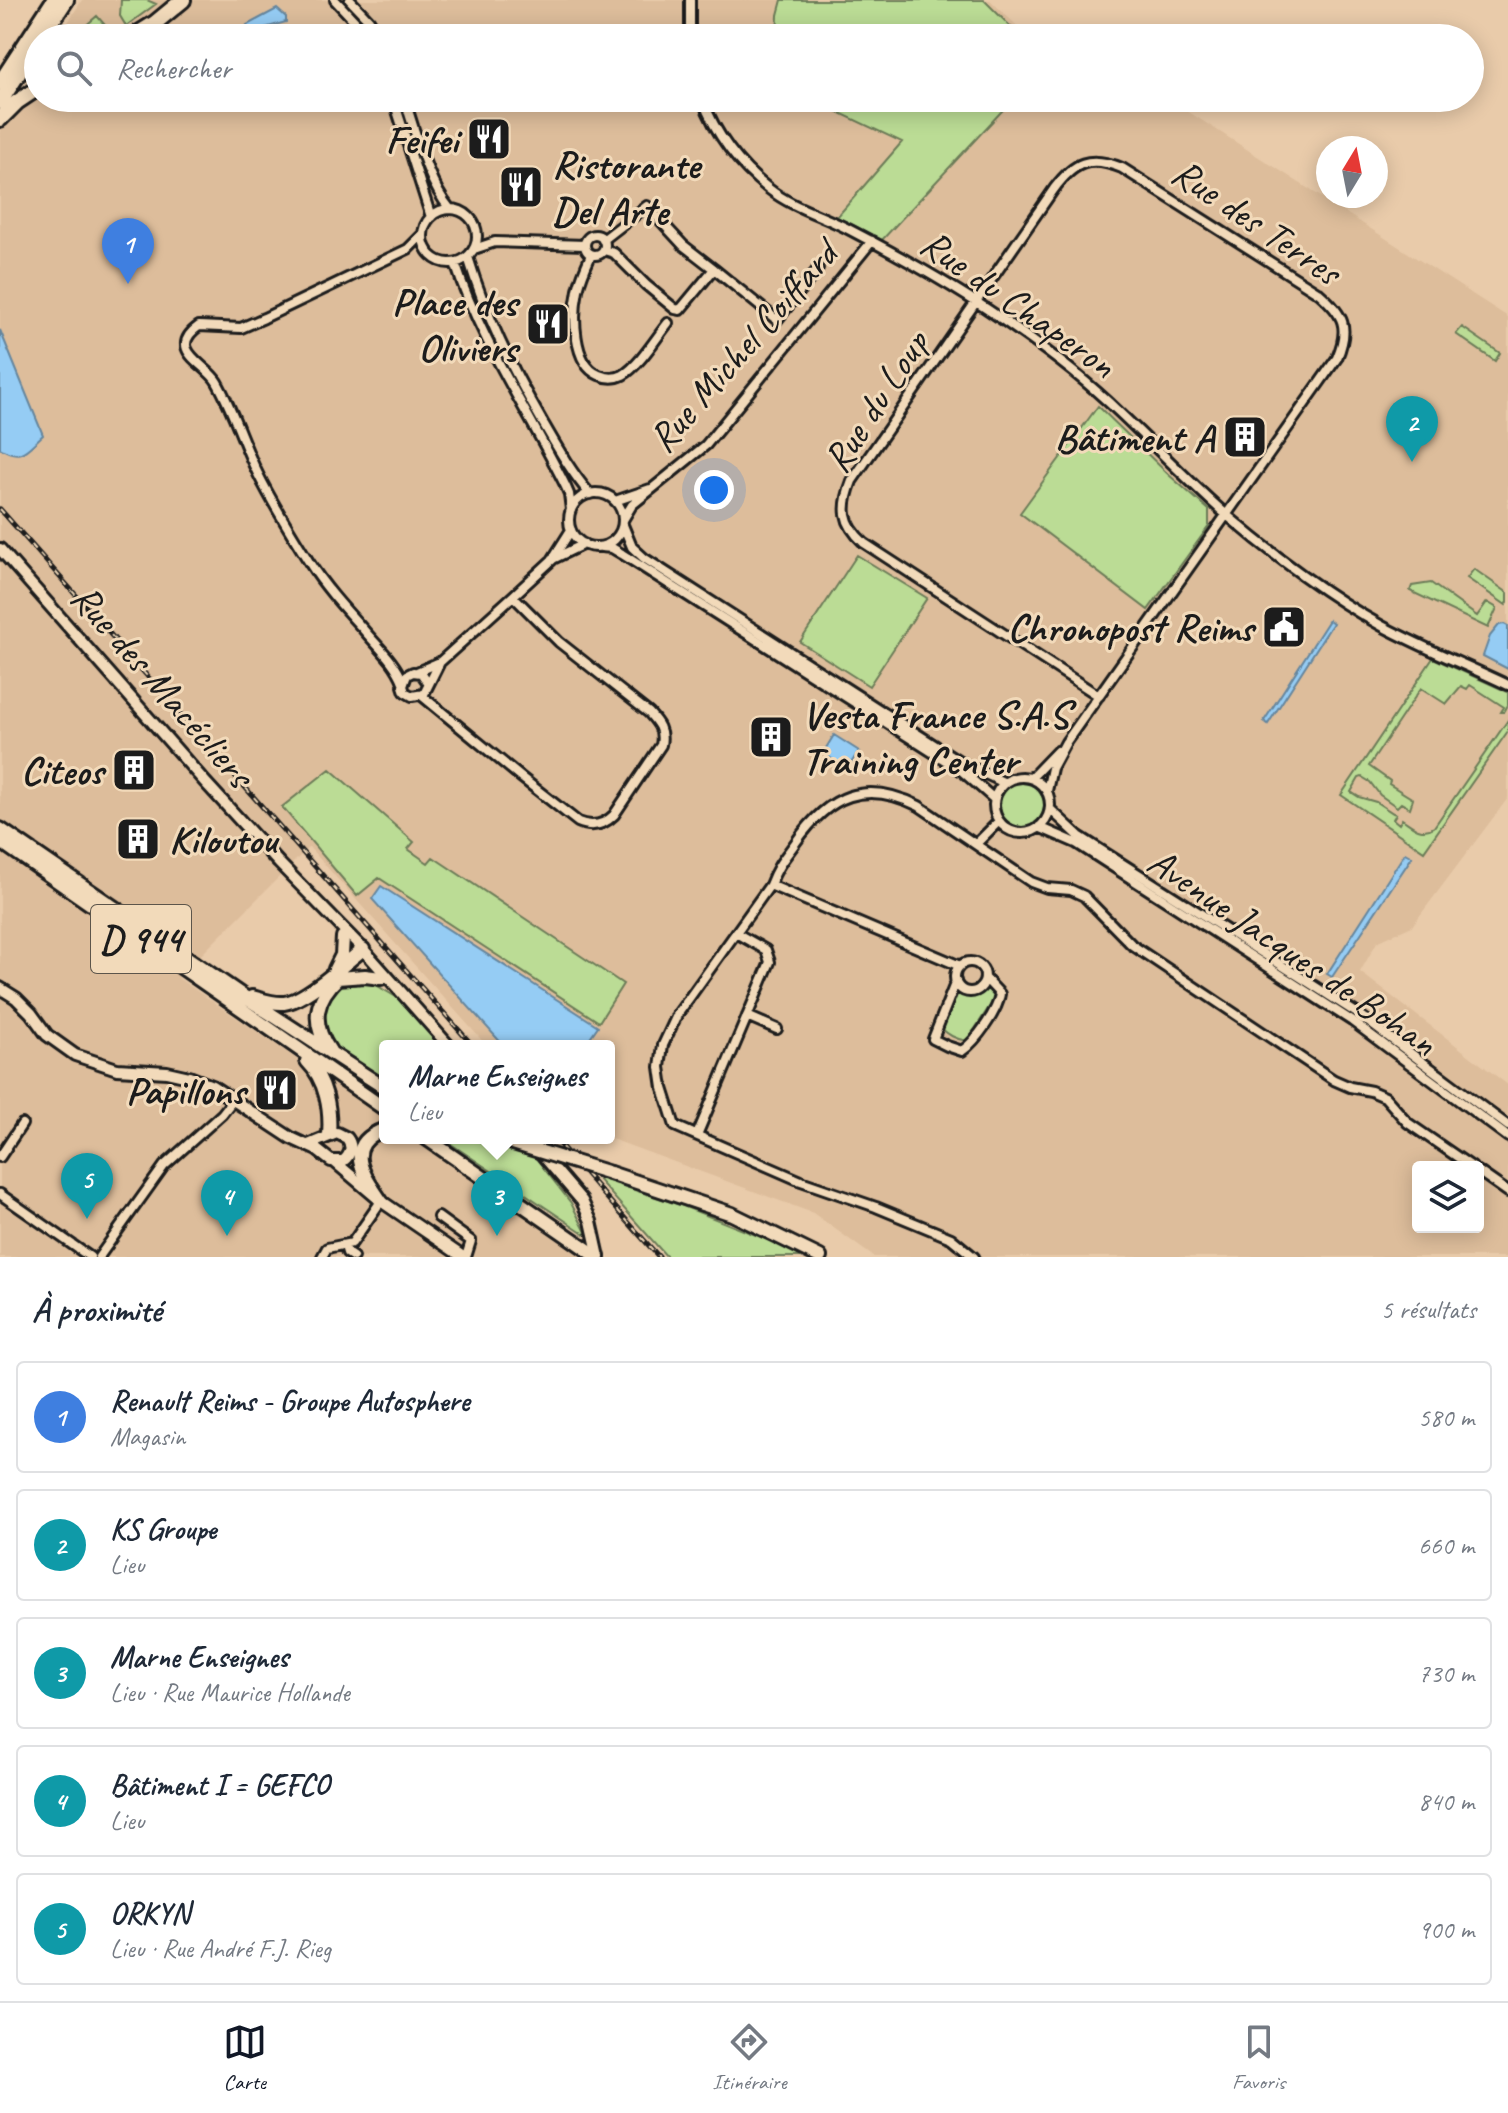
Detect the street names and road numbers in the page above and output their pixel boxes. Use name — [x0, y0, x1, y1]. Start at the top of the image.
street label: Rue des Terres — [1162, 147, 1353, 298]
street label: Rue du Chaperon — [911, 218, 1127, 390]
street label: Rue Michel Coiffard — [637, 226, 852, 463]
street label: Rue du Loup — [812, 319, 942, 482]
street label: Rue des Macécliers — [60, 574, 266, 800]
street label: Avenue Jacques de Bohan — [1138, 837, 1447, 1068]
road number: D 944 — [91, 905, 191, 973]

